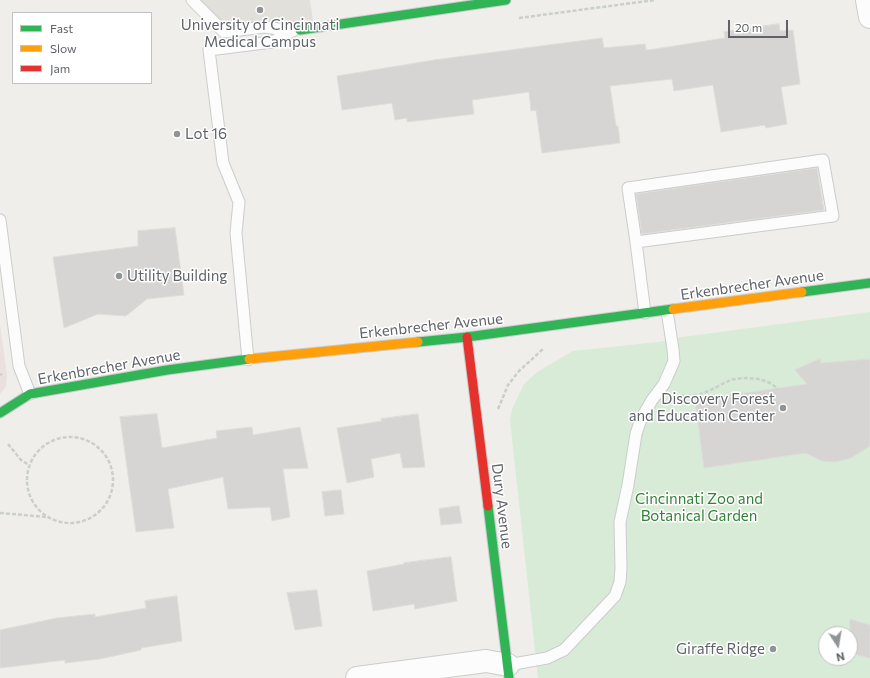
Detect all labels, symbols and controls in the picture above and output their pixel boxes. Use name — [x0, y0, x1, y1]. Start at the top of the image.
marker: University of Cincinnati Medical Campus — [255, 5, 265, 15]
legend — [12, 12, 152, 84]
scale bar — [730, 12, 790, 38]
place label: University of Cincinnati Medical Campus — [181, 16, 339, 51]
text: 20 m — [735, 20, 762, 34]
text: Fast — [50, 21, 73, 35]
text: Slow — [50, 41, 77, 55]
text: Jam — [50, 61, 70, 75]
place label: Lot 16 — [185, 125, 227, 143]
marker: Lot 16 — [172, 129, 182, 139]
street label: Erkenbrecher Avenue — [679, 266, 825, 304]
place label: Utility Building — [127, 267, 227, 285]
marker: Utility Building — [114, 271, 124, 281]
street label: Erkenbrecher Avenue — [358, 309, 504, 343]
street label: Erkenbrecher Avenue — [36, 346, 182, 388]
place label: Discovery Forest and Education Center — [629, 390, 775, 425]
marker: Discovery Forest and Education Center — [778, 403, 788, 413]
street label: Dury Avenue — [488, 462, 516, 550]
park label: Cincinnati Zoo and Botanical Garden — [635, 490, 763, 525]
north arrow — [818, 626, 858, 666]
place label: Giraffe Ridge — [676, 640, 765, 658]
marker: Giraffe Ridge — [768, 644, 778, 654]
text: N — [835, 650, 846, 664]

